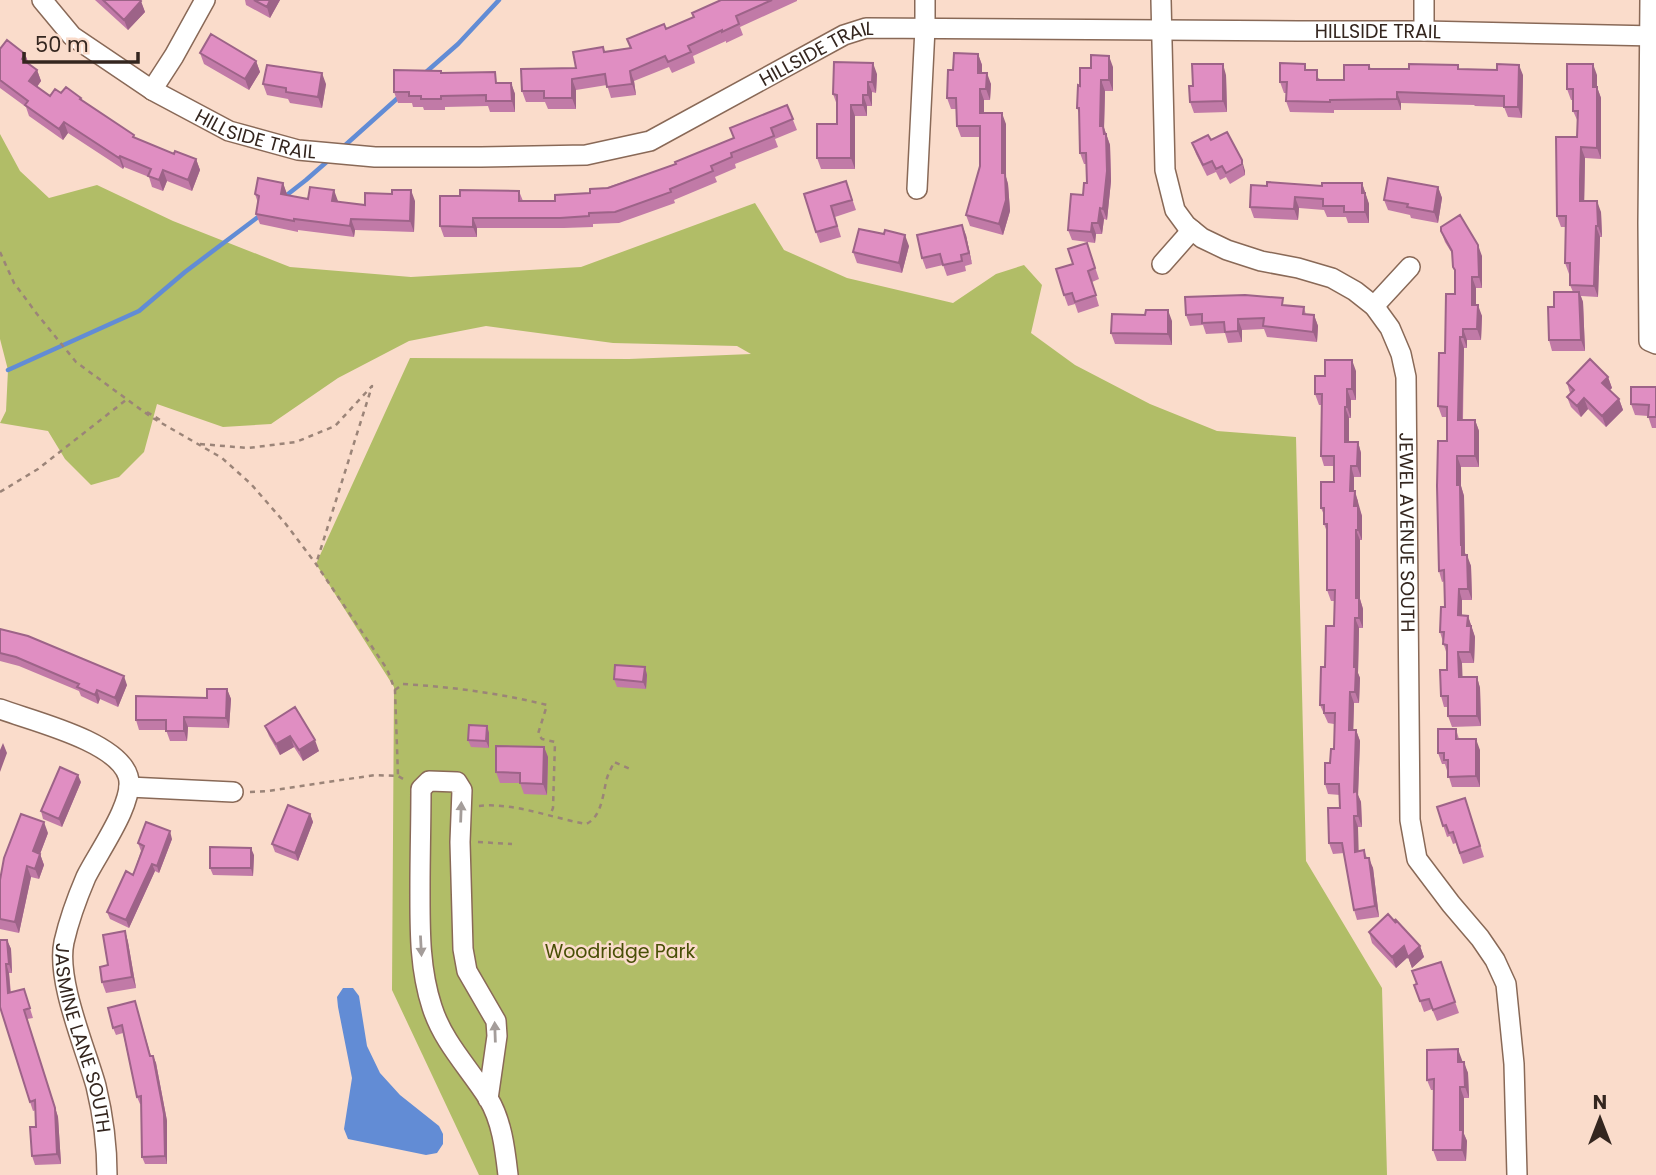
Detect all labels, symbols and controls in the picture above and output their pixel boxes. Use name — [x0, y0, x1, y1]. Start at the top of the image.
street label: HILLSIDE TRAIL — [754, 14, 874, 92]
street label: HILLSIDE TRAIL — [1315, 18, 1441, 45]
scale bar — [24, 21, 138, 65]
text: 50 m — [35, 30, 89, 59]
street label: HILLSIDE TRAIL — [190, 102, 317, 165]
street label: JEWEL AVENUE SOUTH — [1393, 432, 1422, 633]
one-way arrow — [456, 801, 467, 823]
one-way arrow — [416, 935, 427, 957]
park label: Woodridge Park — [545, 938, 696, 965]
street label: JASMINE LANE SOUTH — [49, 942, 118, 1135]
one-way arrow — [490, 1020, 501, 1042]
north arrow — [1565, 1084, 1635, 1154]
text: N — [1593, 1089, 1607, 1116]

